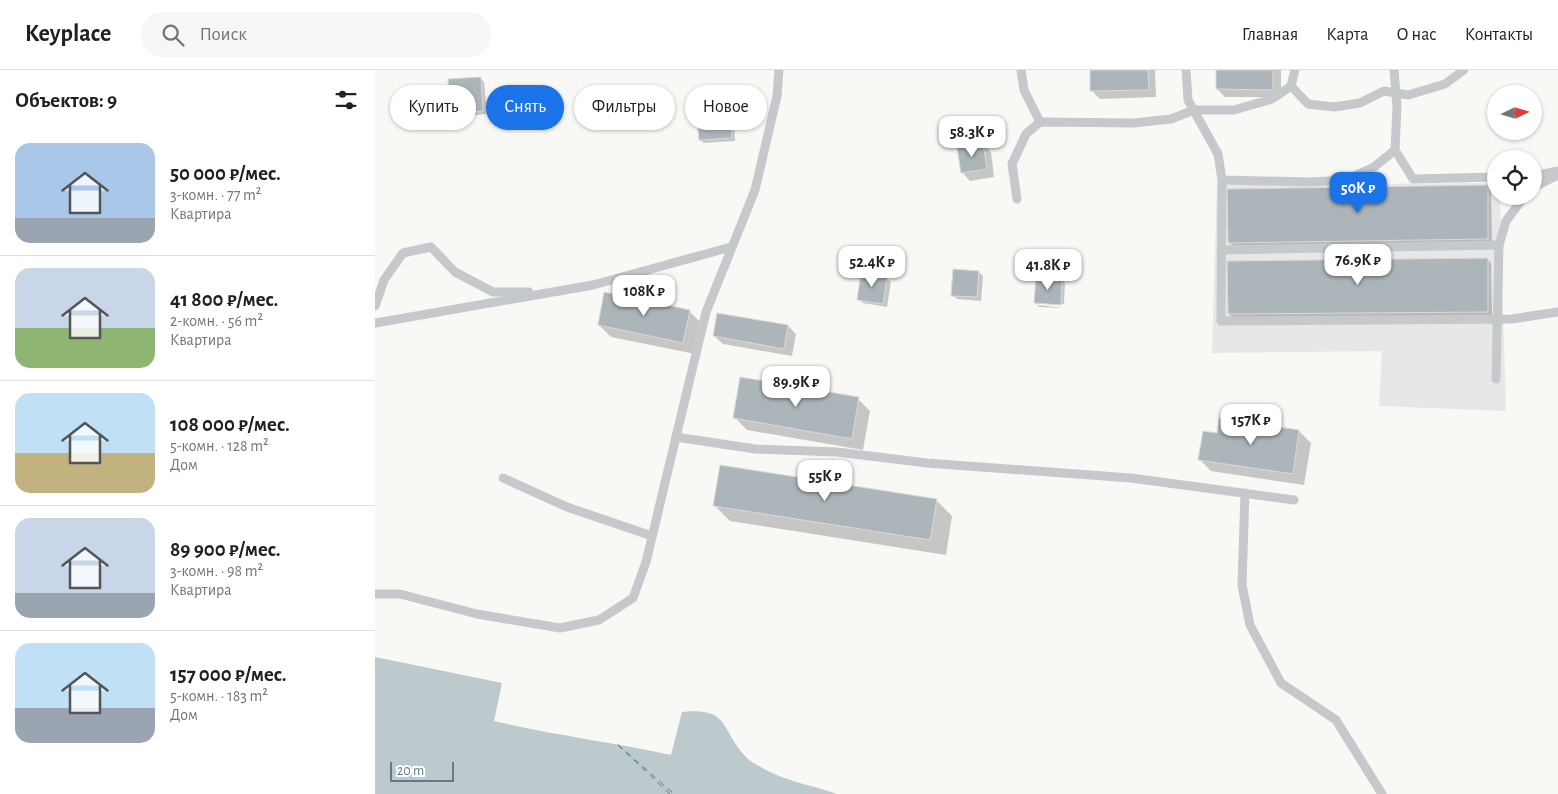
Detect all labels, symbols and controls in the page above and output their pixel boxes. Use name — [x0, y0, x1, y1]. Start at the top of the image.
search box — [141, 12, 491, 57]
icon: search — [159, 21, 187, 49]
text: Keyplace — [25, 22, 111, 46]
text: Поиск — [199, 25, 247, 44]
text: Главная — [1242, 26, 1298, 44]
text: Карта — [1326, 26, 1368, 44]
text: О нас — [1396, 26, 1437, 44]
text: Контакты — [1465, 26, 1533, 44]
chip: Купить — [390, 85, 476, 130]
chip: Снять — [486, 85, 564, 130]
chip: Фильтры — [574, 85, 675, 130]
chip: Новое — [685, 85, 767, 130]
north arrow — [1487, 85, 1543, 140]
map controls — [1487, 85, 1542, 205]
icon: filters — [332, 86, 360, 114]
text: Объектов: 9 — [15, 90, 117, 111]
pin: 58.3K ₽ — [926, 116, 1018, 158]
text: 58.3K ₽ — [950, 124, 994, 140]
button: locate — [1487, 150, 1542, 205]
icon: home — [55, 163, 115, 223]
text: 50 000 ₽/мес. — [170, 163, 281, 184]
pin: 50K ₽ — [1323, 172, 1393, 214]
text: 50K ₽ — [1341, 180, 1375, 196]
text: 3-комн. · 77 m² — [170, 187, 261, 203]
text: Квартира — [170, 206, 232, 222]
pin: 76.9K ₽ — [1312, 244, 1404, 286]
pin: 52.4K ₽ — [826, 246, 918, 288]
pin: 41.8K ₽ — [1002, 248, 1094, 291]
text: 76.9K ₽ — [1335, 252, 1381, 268]
text: 52.4K ₽ — [849, 254, 895, 270]
text: 41.8K ₽ — [1026, 257, 1070, 273]
pin: 108K ₽ — [603, 274, 685, 317]
text: 108K ₽ — [623, 283, 665, 299]
icon: home — [55, 288, 115, 348]
text: 41 800 ₽/мес. — [170, 289, 278, 310]
text: 2-комн. · 56 m² — [170, 313, 263, 329]
text: Квартира — [170, 332, 232, 348]
pin: 89.9K ₽ — [750, 366, 842, 408]
text: 89.9K ₽ — [773, 374, 819, 390]
pin: 157K ₽ — [1210, 404, 1292, 446]
text: 157K ₽ — [1232, 412, 1270, 428]
icon: home — [55, 413, 115, 473]
text: 108 000 ₽/мес. — [170, 414, 290, 435]
text: 5-комн. · 128 m² — [170, 438, 269, 454]
text: Дом — [170, 457, 198, 473]
pin: 55K ₽ — [790, 460, 860, 502]
text: 55K ₽ — [808, 468, 842, 484]
icon: home — [55, 538, 115, 598]
text: 89 900 ₽/мес. — [170, 539, 281, 560]
text: 3-комн. · 98 m² — [170, 563, 263, 579]
text: Квартира — [170, 582, 232, 598]
icon: home — [55, 663, 115, 723]
text: 157 000 ₽/мес. — [170, 664, 287, 685]
text: 5-комн. · 183 m² — [170, 688, 268, 704]
text: Дом — [170, 707, 198, 723]
scale bar — [390, 759, 454, 782]
text: 20 m — [397, 764, 424, 778]

